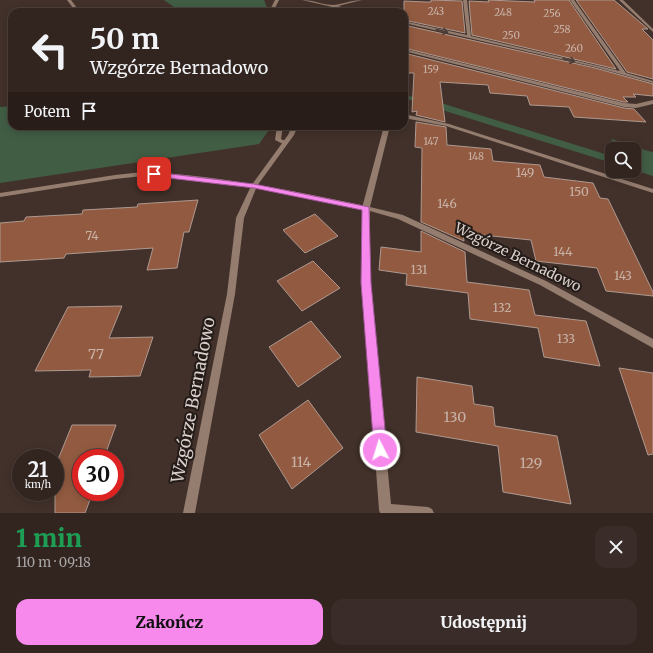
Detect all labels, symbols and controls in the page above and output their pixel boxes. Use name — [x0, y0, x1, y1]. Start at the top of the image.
house number: 243 — [428, 5, 445, 18]
house number: 248 — [494, 6, 512, 19]
house number: 256 — [543, 7, 561, 20]
text: 50 m — [90, 21, 159, 57]
house number: 258 — [553, 23, 571, 36]
icon: left — [24, 24, 76, 76]
one-way arrow — [435, 28, 448, 35]
house number: 250 — [502, 29, 520, 42]
house number: 260 — [565, 42, 583, 55]
text: Wzgórze Bernadowo — [90, 56, 268, 79]
one-way arrow — [562, 57, 575, 65]
house number: 159 — [423, 63, 439, 76]
icon: arrive — [78, 100, 100, 122]
text: Potem — [24, 102, 70, 121]
house number: 147 — [424, 135, 439, 148]
map controls — [605, 142, 641, 178]
button: search — [605, 142, 641, 178]
house number: 148 — [468, 150, 484, 163]
pin — [137, 157, 171, 191]
icon: arrive — [143, 163, 165, 185]
house number: 149 — [516, 165, 534, 180]
house number: 150 — [569, 184, 589, 199]
house number: 146 — [437, 196, 457, 211]
street label: Wzgórze Bernadowo — [451, 218, 584, 295]
house number: 74 — [85, 228, 99, 243]
house number: 144 — [553, 244, 573, 259]
house number: 131 — [411, 262, 428, 277]
house number: 143 — [614, 268, 632, 283]
house number: 132 — [493, 300, 511, 315]
street label: Wzgórze Bernadowo — [166, 315, 220, 486]
house number: 133 — [557, 331, 575, 346]
house number: 77 — [88, 345, 104, 363]
house number: 130 — [444, 408, 466, 426]
position arrow — [359, 429, 401, 471]
speed limit sign: 30 — [72, 449, 124, 501]
house number: 114 — [291, 453, 311, 471]
house number: 129 — [520, 454, 542, 472]
text: 21 — [28, 457, 48, 482]
text: km/h — [25, 478, 51, 491]
text: 1 min — [16, 523, 82, 554]
button: close — [595, 526, 637, 568]
text: 110 m · 09:18 — [16, 554, 91, 571]
button: Zakończ — [16, 599, 323, 645]
button: Udostępnij — [331, 599, 637, 645]

